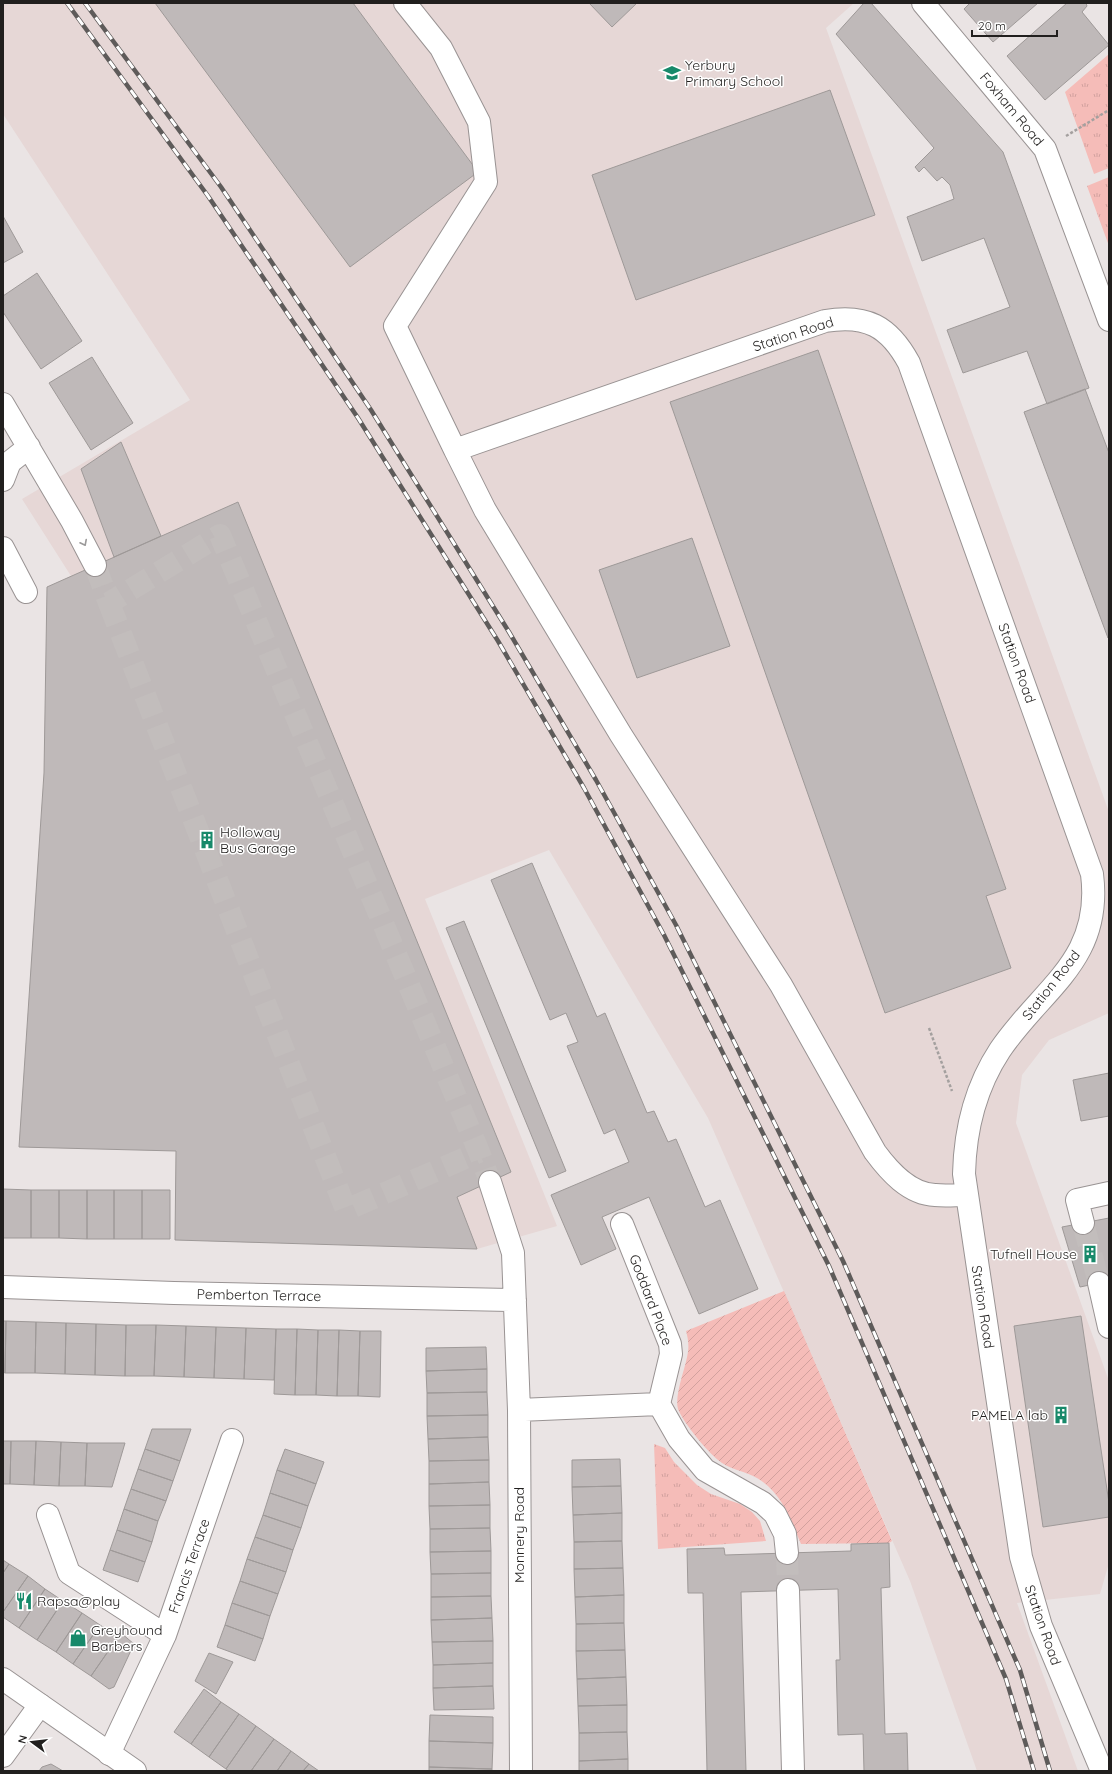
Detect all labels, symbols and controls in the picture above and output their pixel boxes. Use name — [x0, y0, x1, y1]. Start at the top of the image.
scale bar — [972, 12, 1057, 38]
text: 20 m — [978, 18, 1006, 33]
place label: Yerbury Primary School — [685, 56, 783, 90]
school or university icon: Yerbury Primary School — [662, 63, 682, 83]
street label: Foxham Road — [976, 69, 1048, 149]
street label: Station Road — [750, 312, 836, 356]
one-way arrow — [79, 539, 87, 546]
street label: Station Road — [994, 620, 1040, 706]
place label: Holloway Bus Garage — [220, 823, 296, 857]
building icon: Holloway Bus Garage — [197, 830, 217, 850]
street label: Station Road — [1018, 946, 1084, 1024]
building icon: Tufnell House — [1080, 1244, 1100, 1264]
place label: Tufnell House — [990, 1245, 1077, 1263]
street label: Goddard Place — [625, 1252, 677, 1348]
street label: Station Road — [968, 1264, 998, 1350]
street label: Pemberton Terrace — [197, 1285, 322, 1305]
building icon: PAMELA lab — [1051, 1405, 1071, 1425]
place label: PAMELA lab — [971, 1406, 1048, 1424]
street label: Monnery Road — [510, 1487, 528, 1583]
street label: Francis Terrace — [164, 1516, 214, 1616]
street label: Station Road — [1021, 1582, 1065, 1668]
restaurant icon: Rapsa@play — [14, 1591, 34, 1611]
place label: Rapsa@play — [37, 1592, 120, 1610]
place label: Greyhound Barbers — [91, 1621, 163, 1655]
shop icon: Greyhound Barbers — [68, 1628, 88, 1648]
north arrow — [12, 1722, 52, 1762]
text: N — [15, 1734, 30, 1745]

